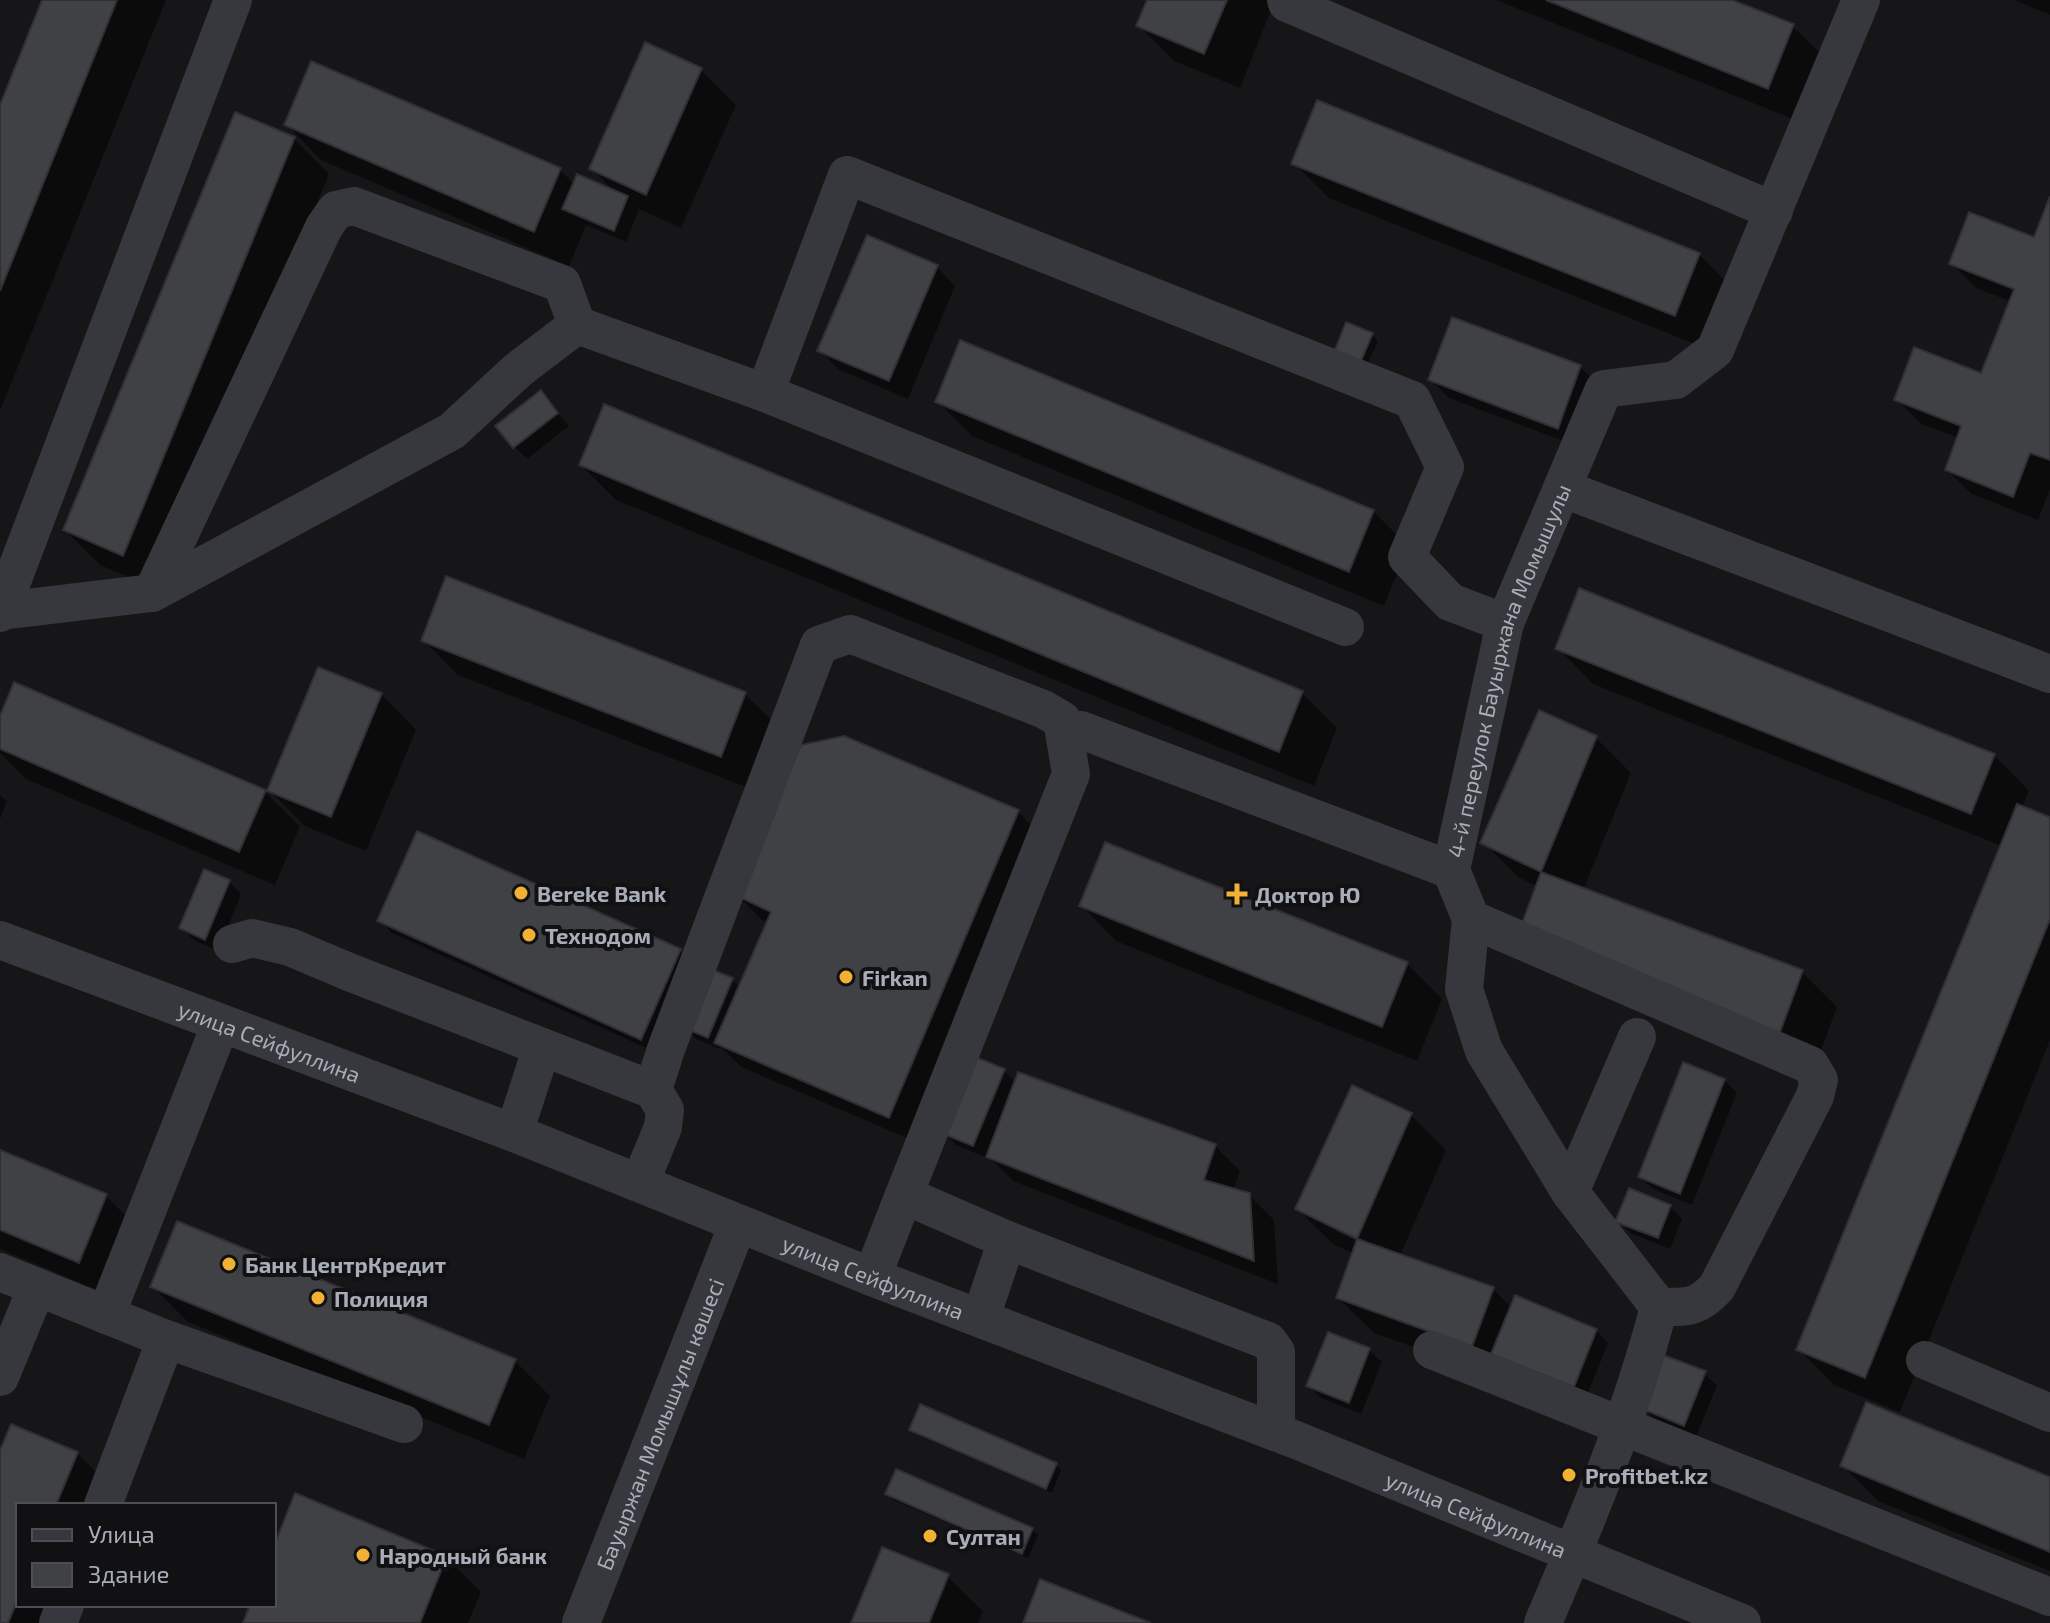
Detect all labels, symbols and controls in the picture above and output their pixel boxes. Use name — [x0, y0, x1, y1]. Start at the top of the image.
street label: 4-й переулок Бауыржана Момышулы — [1441, 480, 1575, 860]
place label: Bereke Bank — [537, 880, 667, 906]
place label: Доктор Ю — [1255, 881, 1360, 907]
marker: Доктор Ю — [1226, 883, 1248, 905]
marker: Bereke Bank — [512, 884, 530, 902]
place label: Технодом — [545, 922, 651, 948]
marker: Технодом — [520, 926, 538, 944]
place label: Firkan — [862, 964, 928, 990]
marker: Firkan — [837, 968, 855, 986]
street label: улица Сейфуллина — [174, 995, 364, 1087]
street label: улица Сейфуллина — [778, 1229, 968, 1324]
place label: Банк ЦентрКредит — [245, 1251, 446, 1277]
marker: Банк ЦентрКредит — [220, 1255, 238, 1273]
street label: Бауыржан Момышұлы көшесі — [590, 1274, 728, 1573]
place label: Полиция — [334, 1285, 428, 1311]
marker: Полиция — [309, 1289, 327, 1307]
place label: Profitbet.kz — [1585, 1462, 1708, 1488]
street label: улица Сейфуллина — [1382, 1465, 1570, 1563]
marker: Profitbet.kz — [1560, 1466, 1578, 1484]
legend — [16, 1503, 276, 1607]
text: Улица — [88, 1519, 155, 1548]
place label: Султан — [946, 1523, 1021, 1549]
marker: Султан — [921, 1527, 939, 1545]
place label: Народный банк — [379, 1542, 547, 1568]
marker: Народный банк — [354, 1546, 372, 1564]
text: Здание — [88, 1559, 170, 1588]

